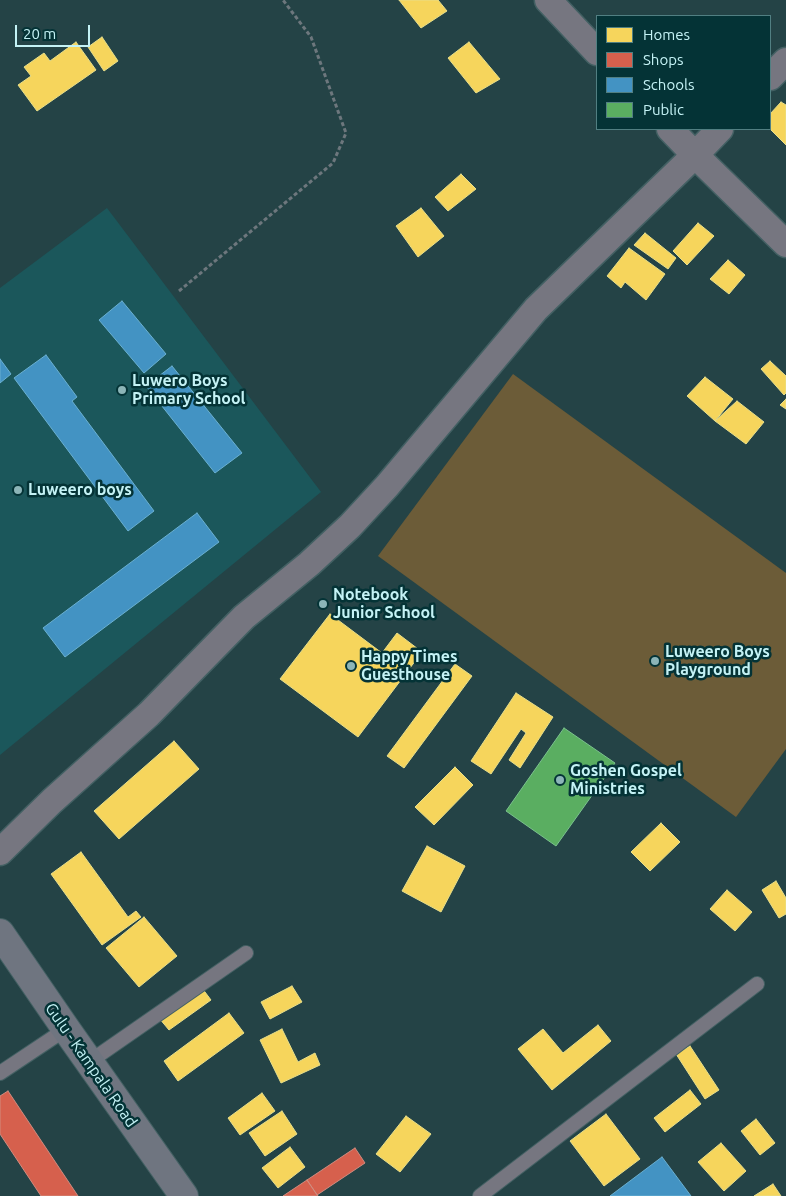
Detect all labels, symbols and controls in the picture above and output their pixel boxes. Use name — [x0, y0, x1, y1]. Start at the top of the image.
scale bar — [18, 15, 92, 47]
legend — [596, 15, 771, 130]
text: 20 m — [23, 25, 56, 42]
text: Homes — [643, 26, 690, 43]
text: Shops — [643, 51, 684, 68]
text: Schools — [643, 76, 694, 93]
text: Public — [643, 101, 684, 118]
place label: Luwero Boys Primary School — [132, 371, 245, 409]
marker: Luwero Boys Primary School — [116, 384, 128, 396]
place label: Luweero boys — [28, 480, 132, 500]
marker: Luweero boys — [12, 484, 24, 496]
place label: Notebook Junior School — [333, 585, 435, 623]
marker: Notebook Junior School — [317, 598, 329, 610]
place label: Luweero Boys Playground — [665, 642, 770, 680]
place label: Happy Times Guesthouse — [361, 647, 458, 685]
marker: Luweero Boys Playground — [649, 655, 661, 667]
marker: Happy Times Guesthouse — [345, 660, 357, 672]
place label: Goshen Gospel Ministries — [570, 761, 682, 799]
marker: Goshen Gospel Ministries — [554, 774, 566, 786]
street label: Gulu - Kampala Road — [41, 999, 141, 1131]

